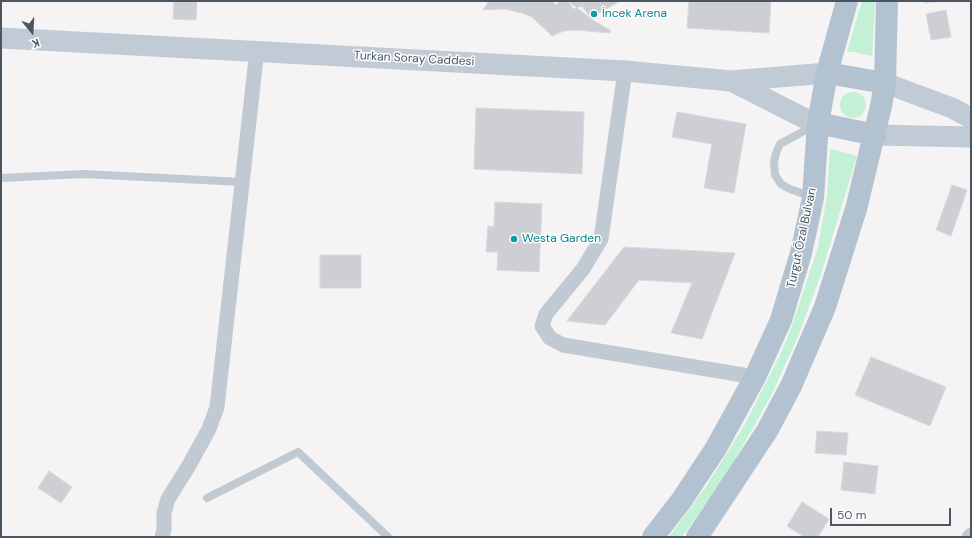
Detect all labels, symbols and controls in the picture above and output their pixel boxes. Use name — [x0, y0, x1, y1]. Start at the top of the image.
place label: İncek Arena — [602, 7, 667, 21]
marker: İncek Arena — [589, 9, 599, 19]
north arrow — [12, 12, 52, 52]
text: K — [30, 36, 41, 51]
street label: Turkan Soray Caddesi — [353, 49, 475, 69]
street label: Turgut Özal Bulvarı — [784, 186, 820, 290]
place label: Westa Garden — [522, 232, 601, 246]
marker: Westa Garden — [509, 234, 519, 244]
scale bar — [832, 500, 953, 526]
text: 50 m — [837, 507, 866, 523]

